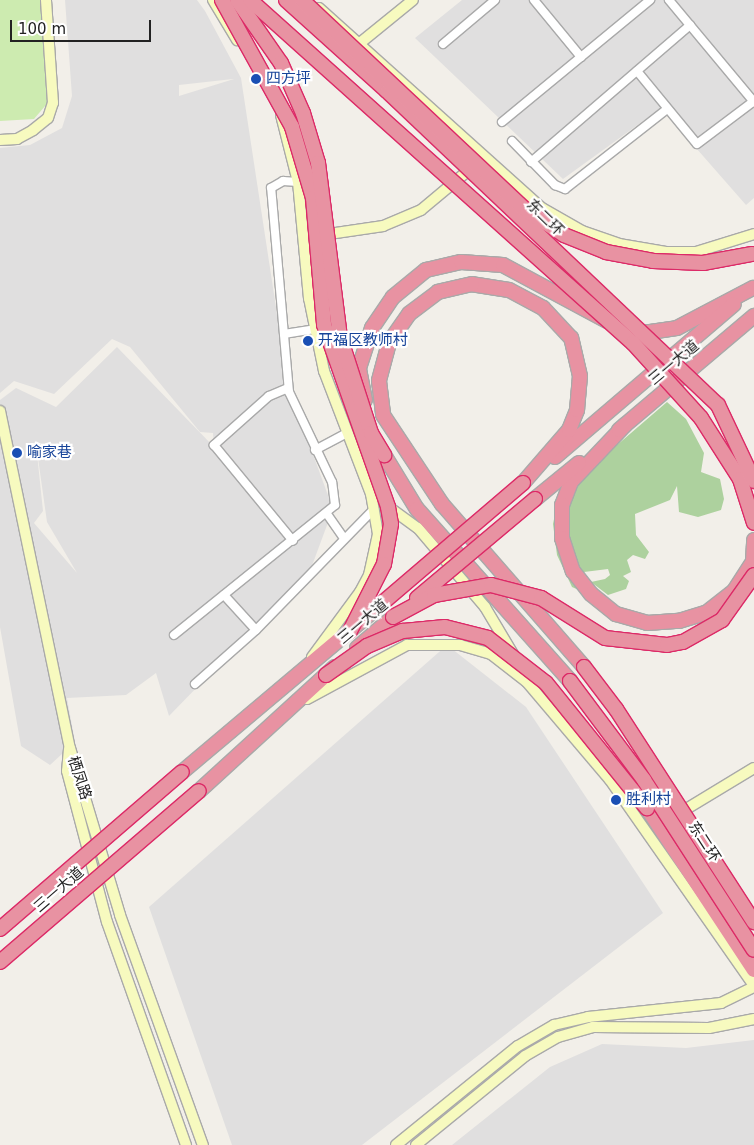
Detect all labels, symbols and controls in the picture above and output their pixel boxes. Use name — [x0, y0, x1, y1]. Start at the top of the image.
scale bar — [12, 10, 154, 42]
text: 100 m — [18, 20, 66, 38]
place label: 四方坪 — [266, 70, 311, 88]
marker: 四方坪 — [250, 73, 262, 85]
street label: 东二环 — [523, 196, 567, 240]
place label: 开福区教师村 — [318, 332, 408, 350]
marker: 开福区教师村 — [302, 335, 314, 347]
street label: 三一大道 — [645, 337, 703, 389]
place label: 喻家巷 — [27, 444, 72, 462]
marker: 喻家巷 — [11, 447, 23, 459]
street label: 三一大道 — [334, 596, 392, 648]
street label: 栖凤路 — [63, 754, 95, 802]
place label: 胜利村 — [626, 791, 671, 809]
marker: 胜利村 — [610, 794, 622, 806]
street label: 东二环 — [684, 818, 724, 866]
street label: 三一大道 — [30, 864, 88, 916]

